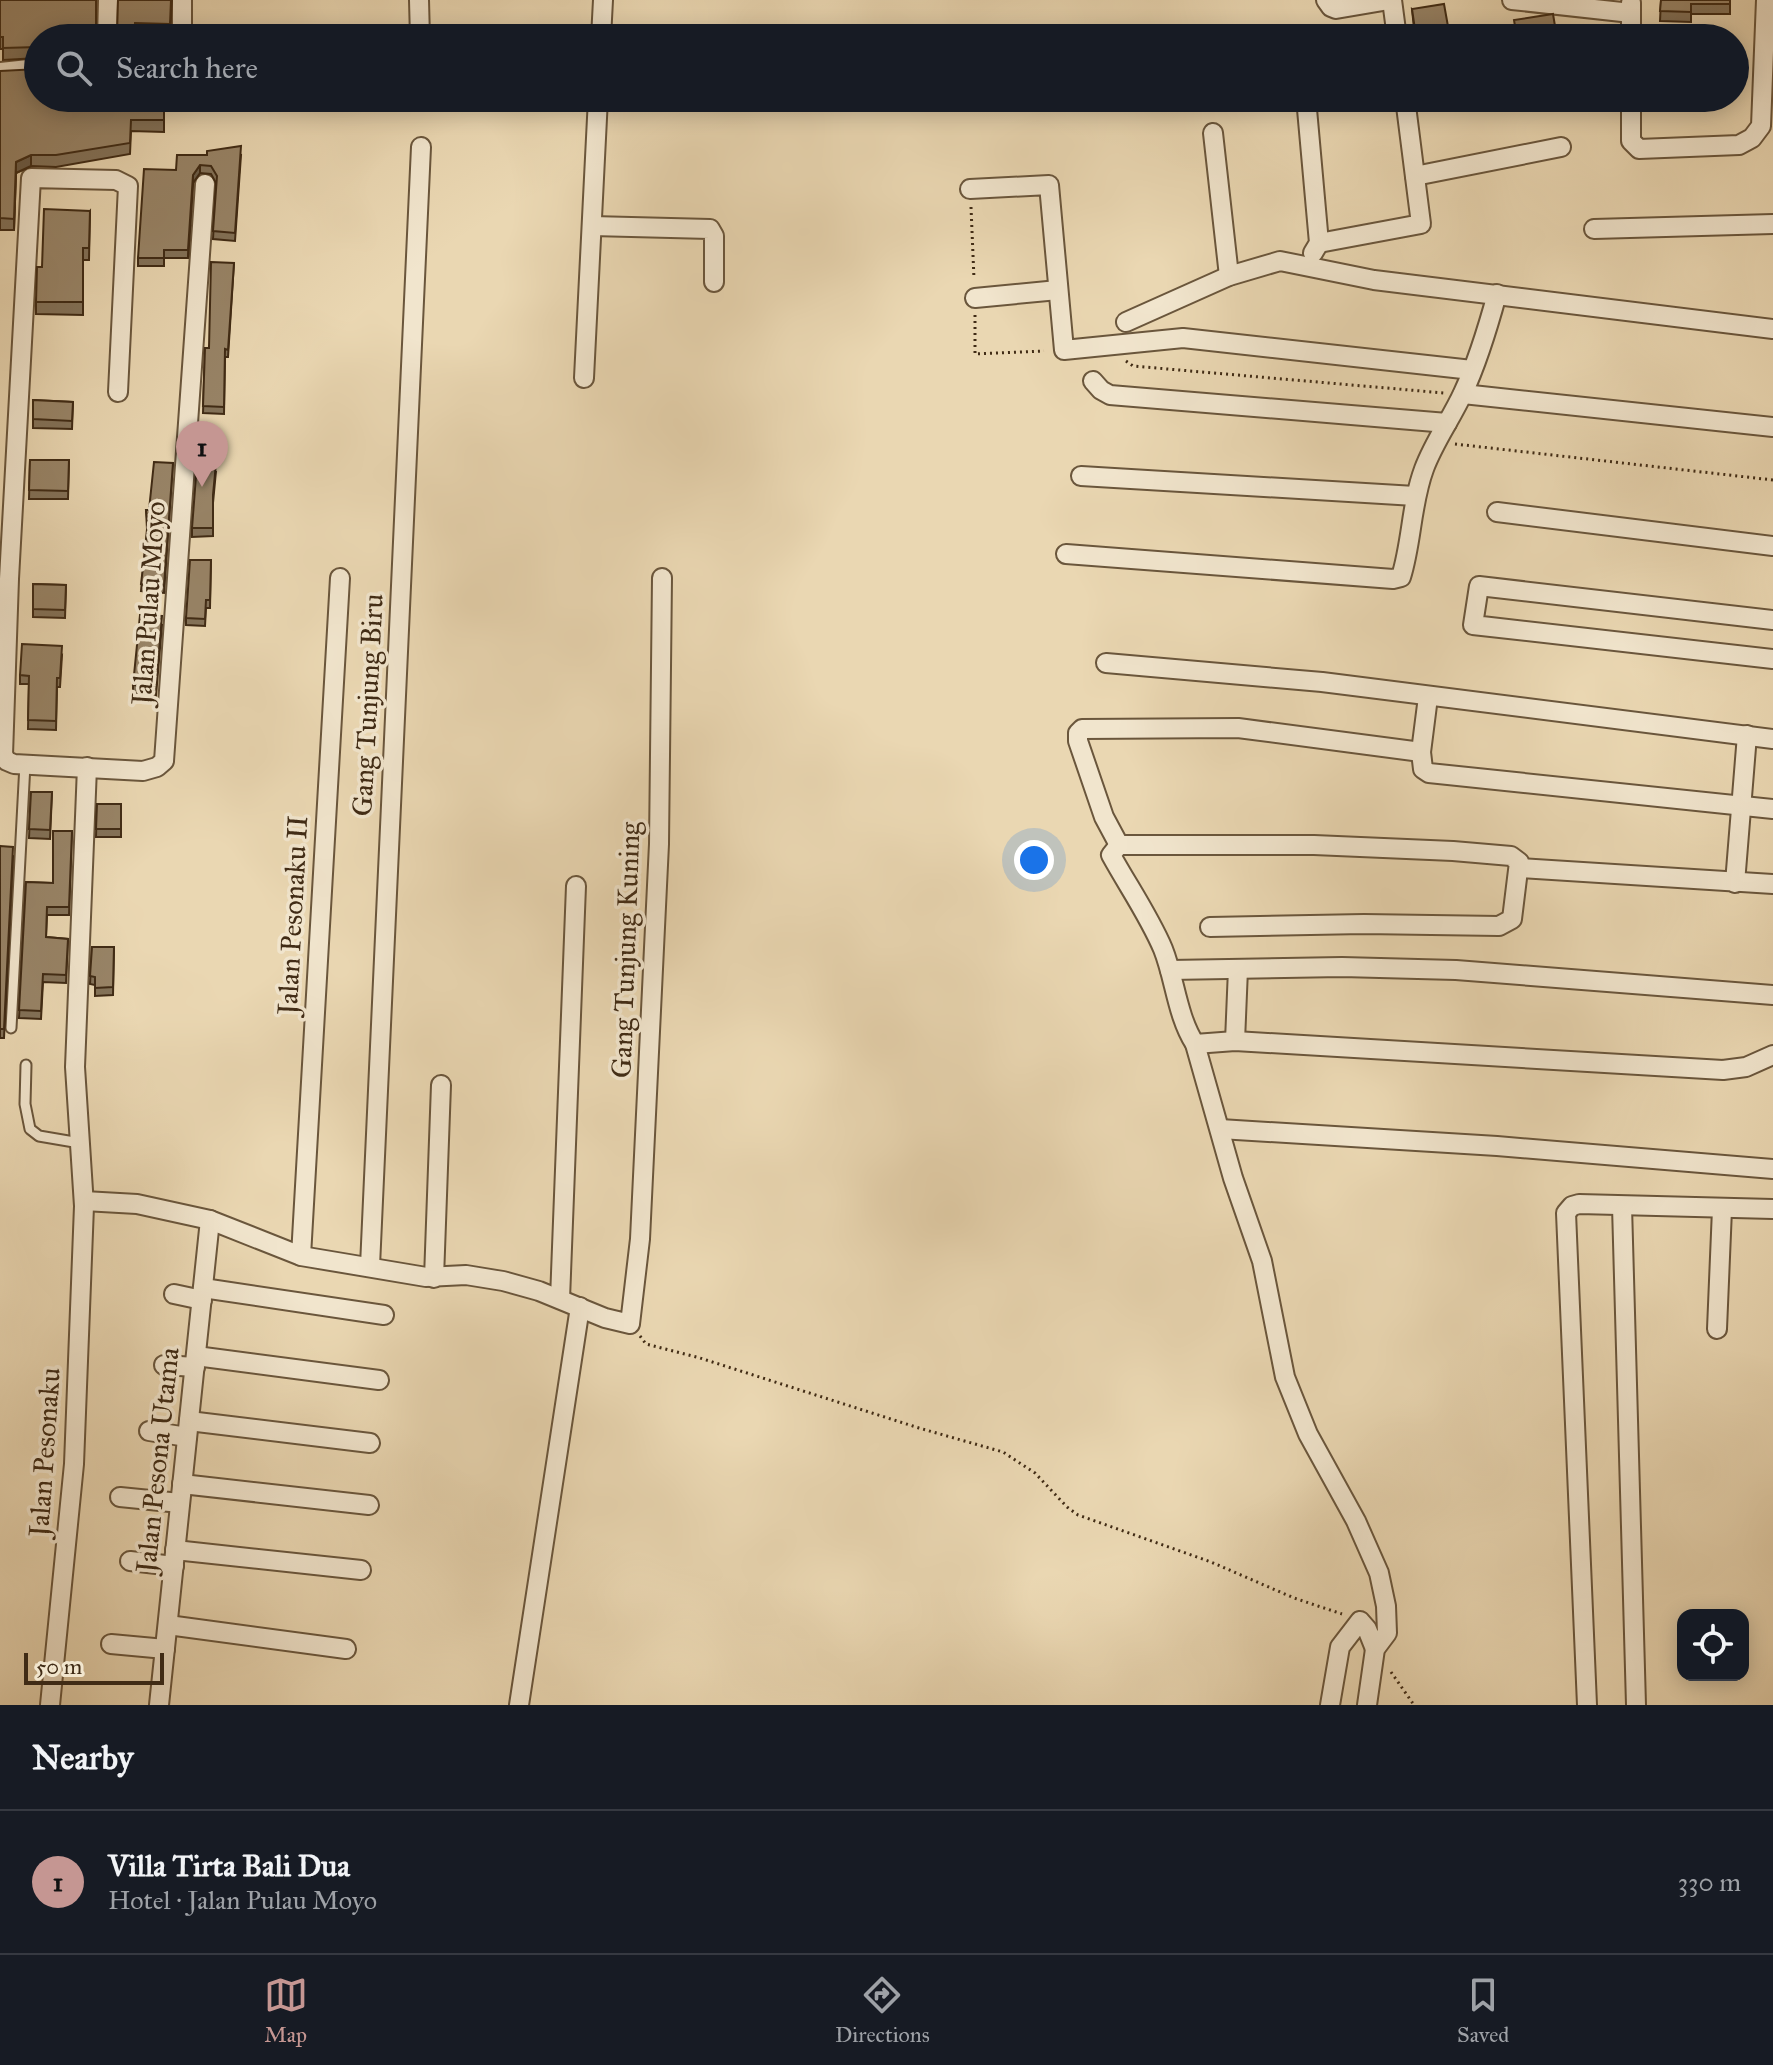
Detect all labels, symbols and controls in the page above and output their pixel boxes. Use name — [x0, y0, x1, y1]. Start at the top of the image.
search box — [24, 24, 1749, 112]
icon: search — [52, 46, 96, 90]
text: Search here — [116, 50, 258, 86]
pin: 1 — [176, 421, 228, 487]
street label: Jalan Pulau Moyo — [124, 500, 173, 709]
street label: Gang Tunjung Biru — [344, 593, 391, 817]
street label: Jalan Pesonaku II — [270, 814, 315, 1019]
street label: Gang Tunjung Kuning — [604, 820, 648, 1079]
your location — [1014, 840, 1054, 880]
street label: Jalan Pesona Utama — [128, 1346, 187, 1577]
street label: Jalan Pesonaku — [21, 1366, 68, 1541]
map controls — [1677, 1609, 1749, 1681]
button: locate — [1677, 1609, 1749, 1681]
scale bar — [24, 1649, 164, 1685]
text: 50 m — [36, 1653, 82, 1680]
text: Nearby — [32, 1737, 134, 1778]
text: Villa Tirta Bali Dua — [108, 1848, 350, 1884]
text: 1 — [53, 1866, 63, 1898]
text: 330 m — [1678, 1866, 1741, 1898]
text: Hotel · Jalan Pulau Moyo — [108, 1884, 377, 1916]
tab: Map — [264, 1973, 308, 2048]
tab: Directions — [835, 1973, 930, 2048]
tab: Saved — [1457, 1973, 1509, 2048]

